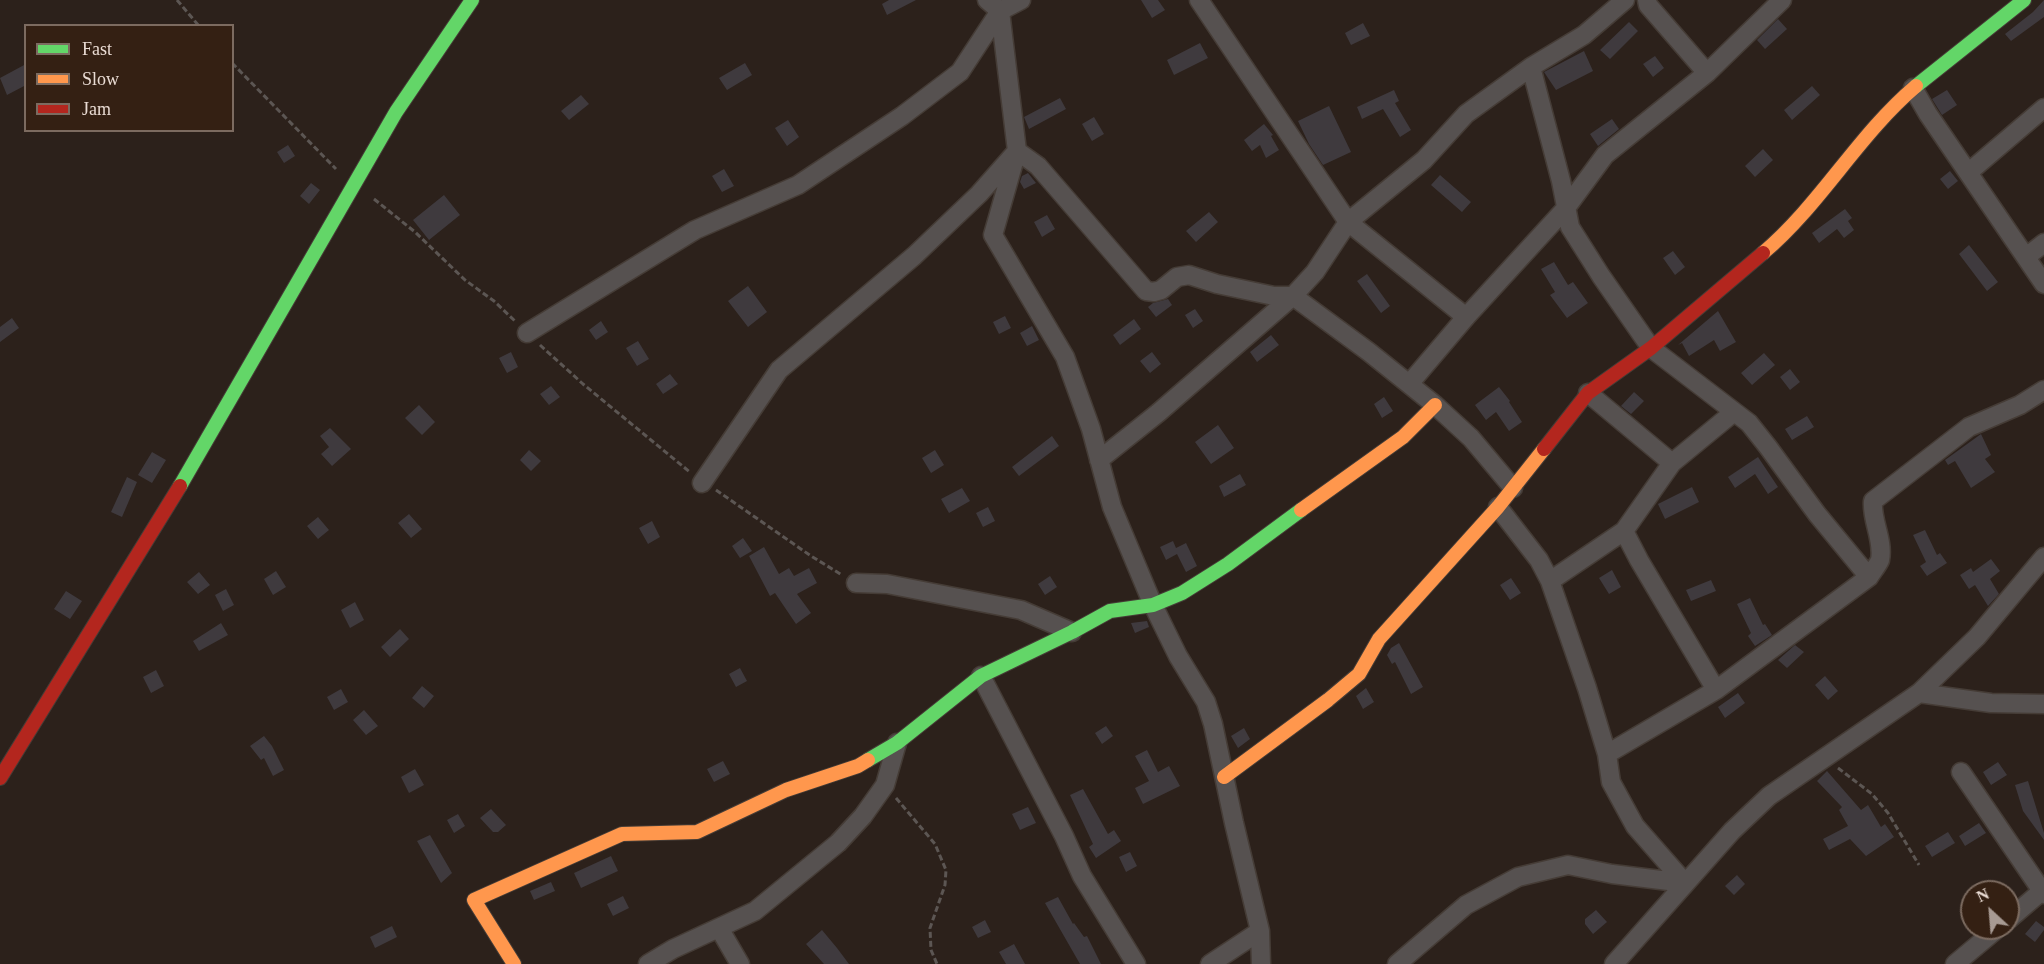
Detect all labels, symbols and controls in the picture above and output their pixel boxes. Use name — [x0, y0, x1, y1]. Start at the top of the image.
legend — [24, 24, 234, 132]
text: Fast — [82, 39, 112, 59]
text: Slow — [82, 69, 119, 89]
text: Jam — [82, 99, 111, 119]
north arrow — [1960, 880, 2020, 940]
text: N — [1974, 885, 1992, 905]

